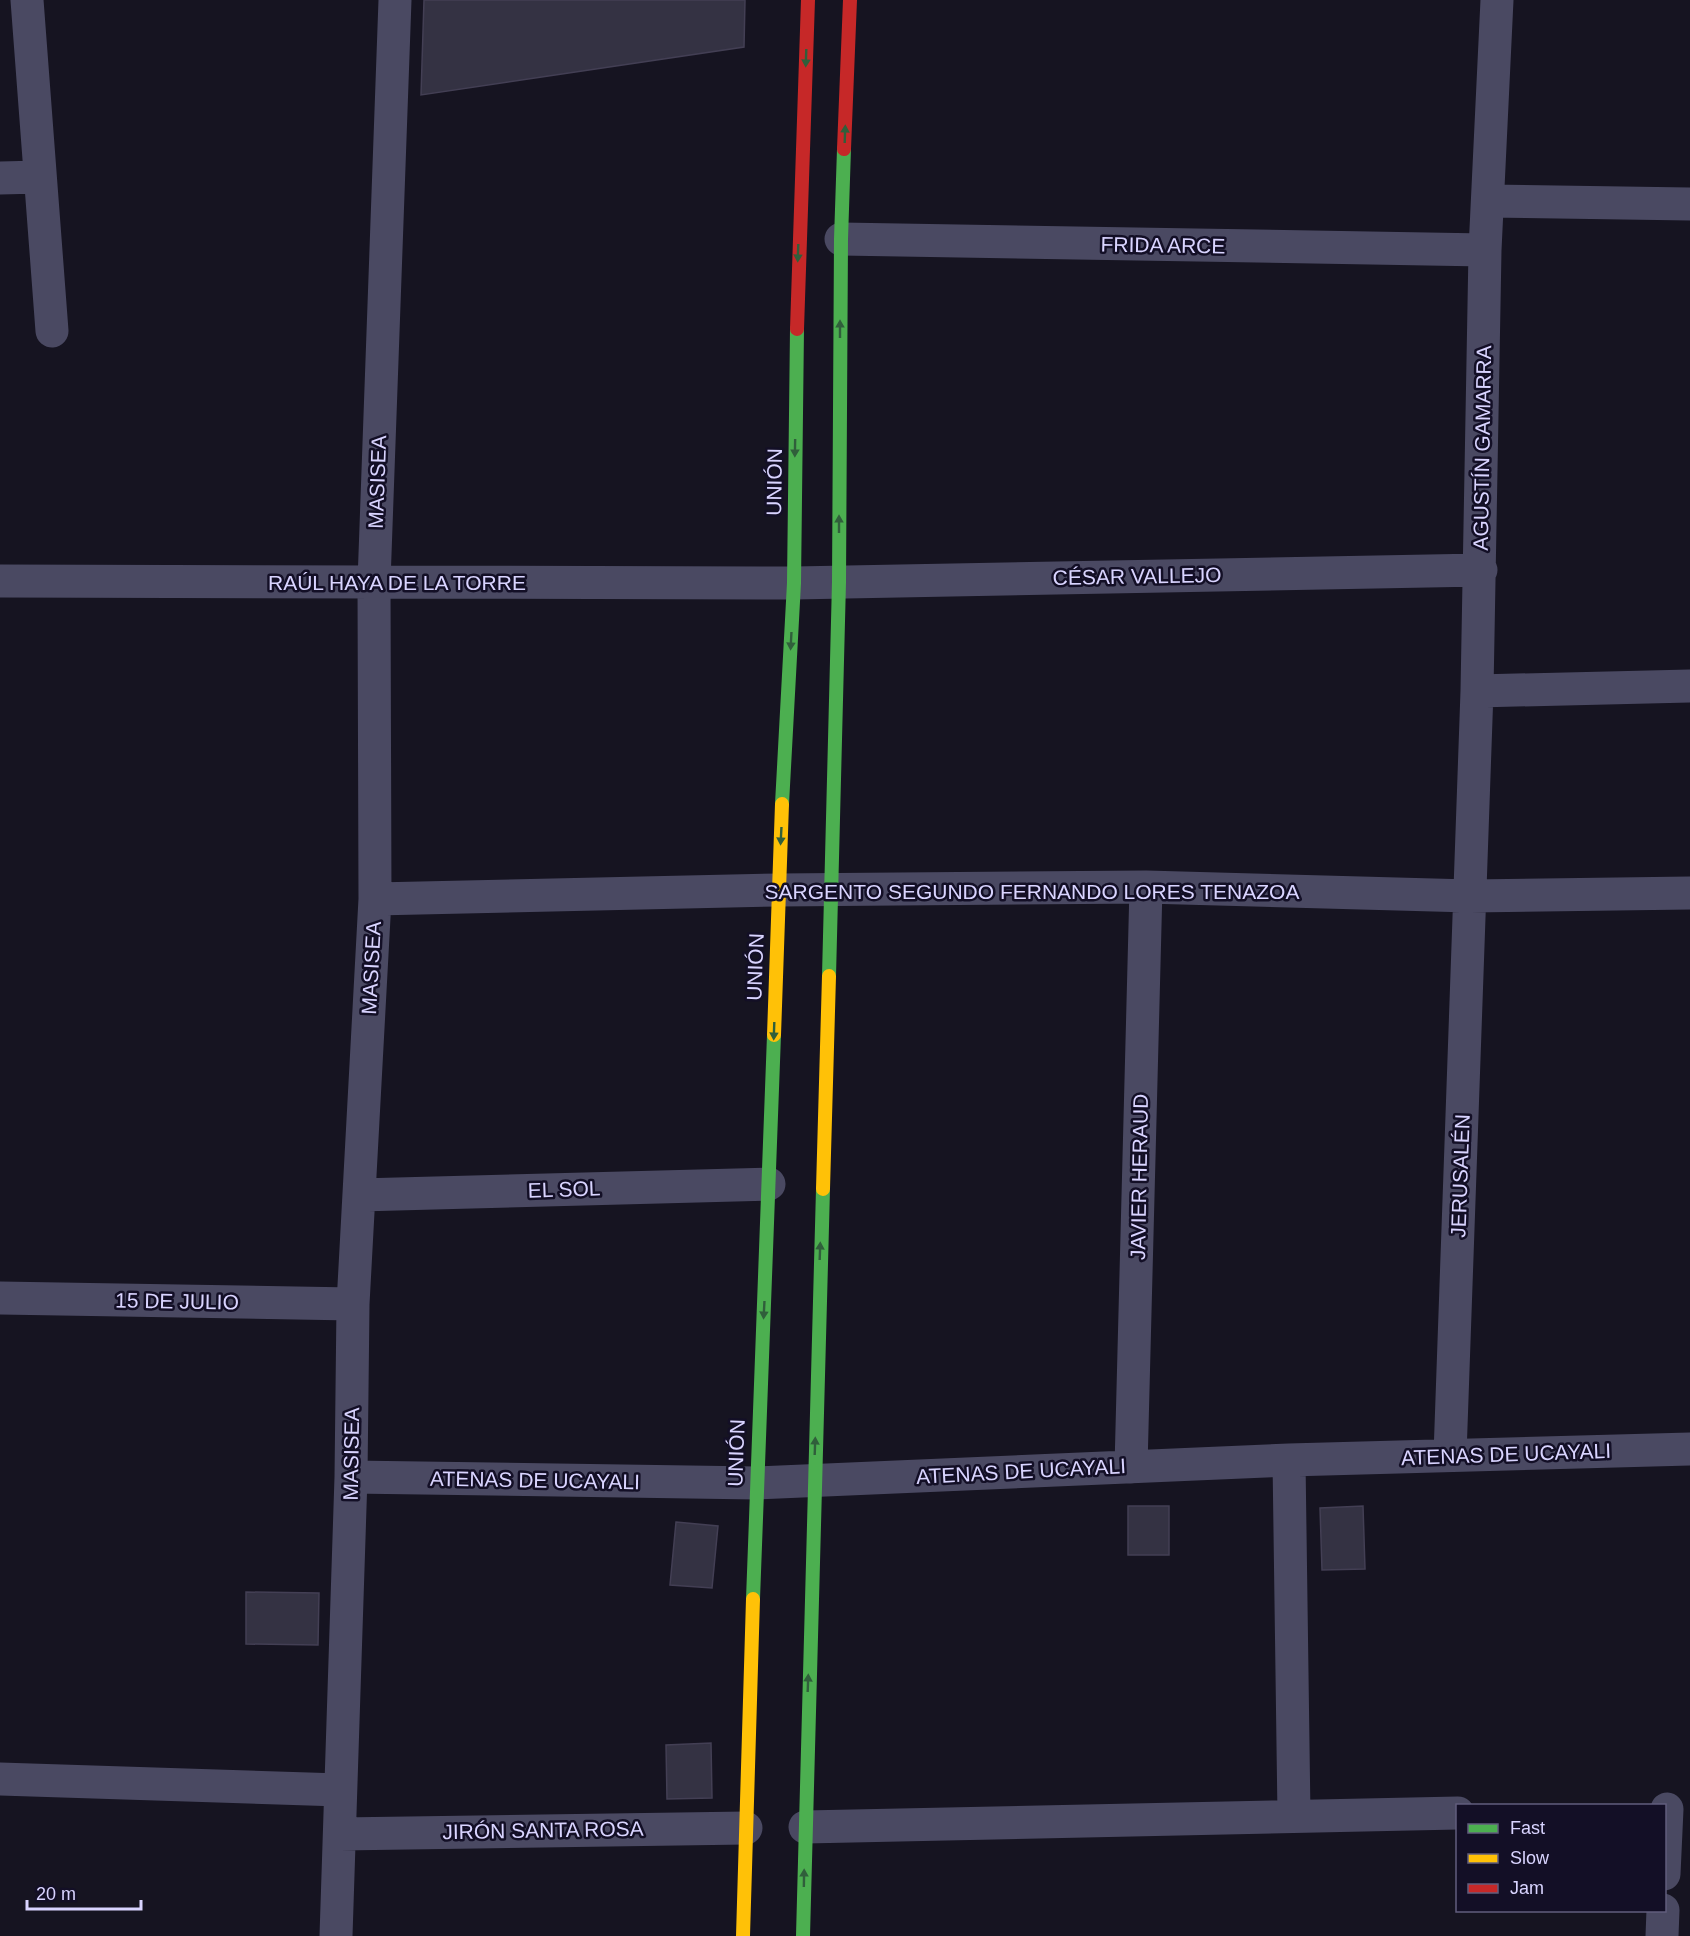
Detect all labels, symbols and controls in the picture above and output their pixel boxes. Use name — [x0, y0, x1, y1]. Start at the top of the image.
one-way arrow — [801, 49, 810, 68]
one-way arrow — [840, 124, 849, 143]
street label: FRIDA ARCE — [1100, 232, 1226, 258]
one-way arrow — [793, 244, 803, 263]
one-way arrow — [835, 319, 845, 338]
street label: AGUSTÍN GAMARRA — [1469, 345, 1495, 551]
street label: MASISEA — [364, 435, 390, 529]
one-way arrow — [790, 439, 800, 458]
street label: UNIÓN — [762, 448, 786, 516]
one-way arrow — [834, 514, 844, 533]
street label: CÉSAR VALLEJO — [1052, 563, 1222, 589]
street label: RAÚL HAYA DE LA TORRE — [268, 571, 526, 594]
one-way arrow — [786, 632, 795, 651]
one-way arrow — [776, 827, 785, 846]
street label: SARGENTO SEGUNDO FERNANDO LORES TENAZOA — [765, 880, 1299, 903]
street label: MASISEA — [357, 921, 385, 1015]
street label: UNIÓN — [742, 933, 768, 1001]
one-way arrow — [769, 1022, 779, 1041]
street label: JAVIER HERAUD — [1126, 1094, 1152, 1260]
street label: JERUSALÉN — [1446, 1114, 1474, 1238]
street label: EL SOL — [527, 1176, 601, 1202]
one-way arrow — [816, 1241, 825, 1260]
street label: 15 DE JULIO — [115, 1288, 239, 1314]
one-way arrow — [759, 1300, 768, 1319]
street label: MASISEA — [339, 1407, 363, 1501]
street label: UNIÓN — [723, 1419, 749, 1487]
one-way arrow — [810, 1436, 820, 1455]
street label: ATENAS DE UCAYALI — [1401, 1439, 1611, 1469]
street label: ATENAS DE UCAYALI — [916, 1454, 1126, 1488]
street label: ATENAS DE UCAYALI — [430, 1467, 640, 1493]
one-way arrow — [804, 1673, 813, 1692]
legend — [1456, 1804, 1666, 1912]
street label: JIRÓN SANTA ROSA — [442, 1817, 644, 1843]
text: Fast — [1510, 1818, 1545, 1838]
text: Slow — [1510, 1848, 1550, 1868]
one-way arrow — [799, 1868, 809, 1887]
scale bar — [27, 1873, 141, 1911]
text: Jam — [1510, 1878, 1544, 1898]
text: 20 m — [36, 1884, 76, 1904]

